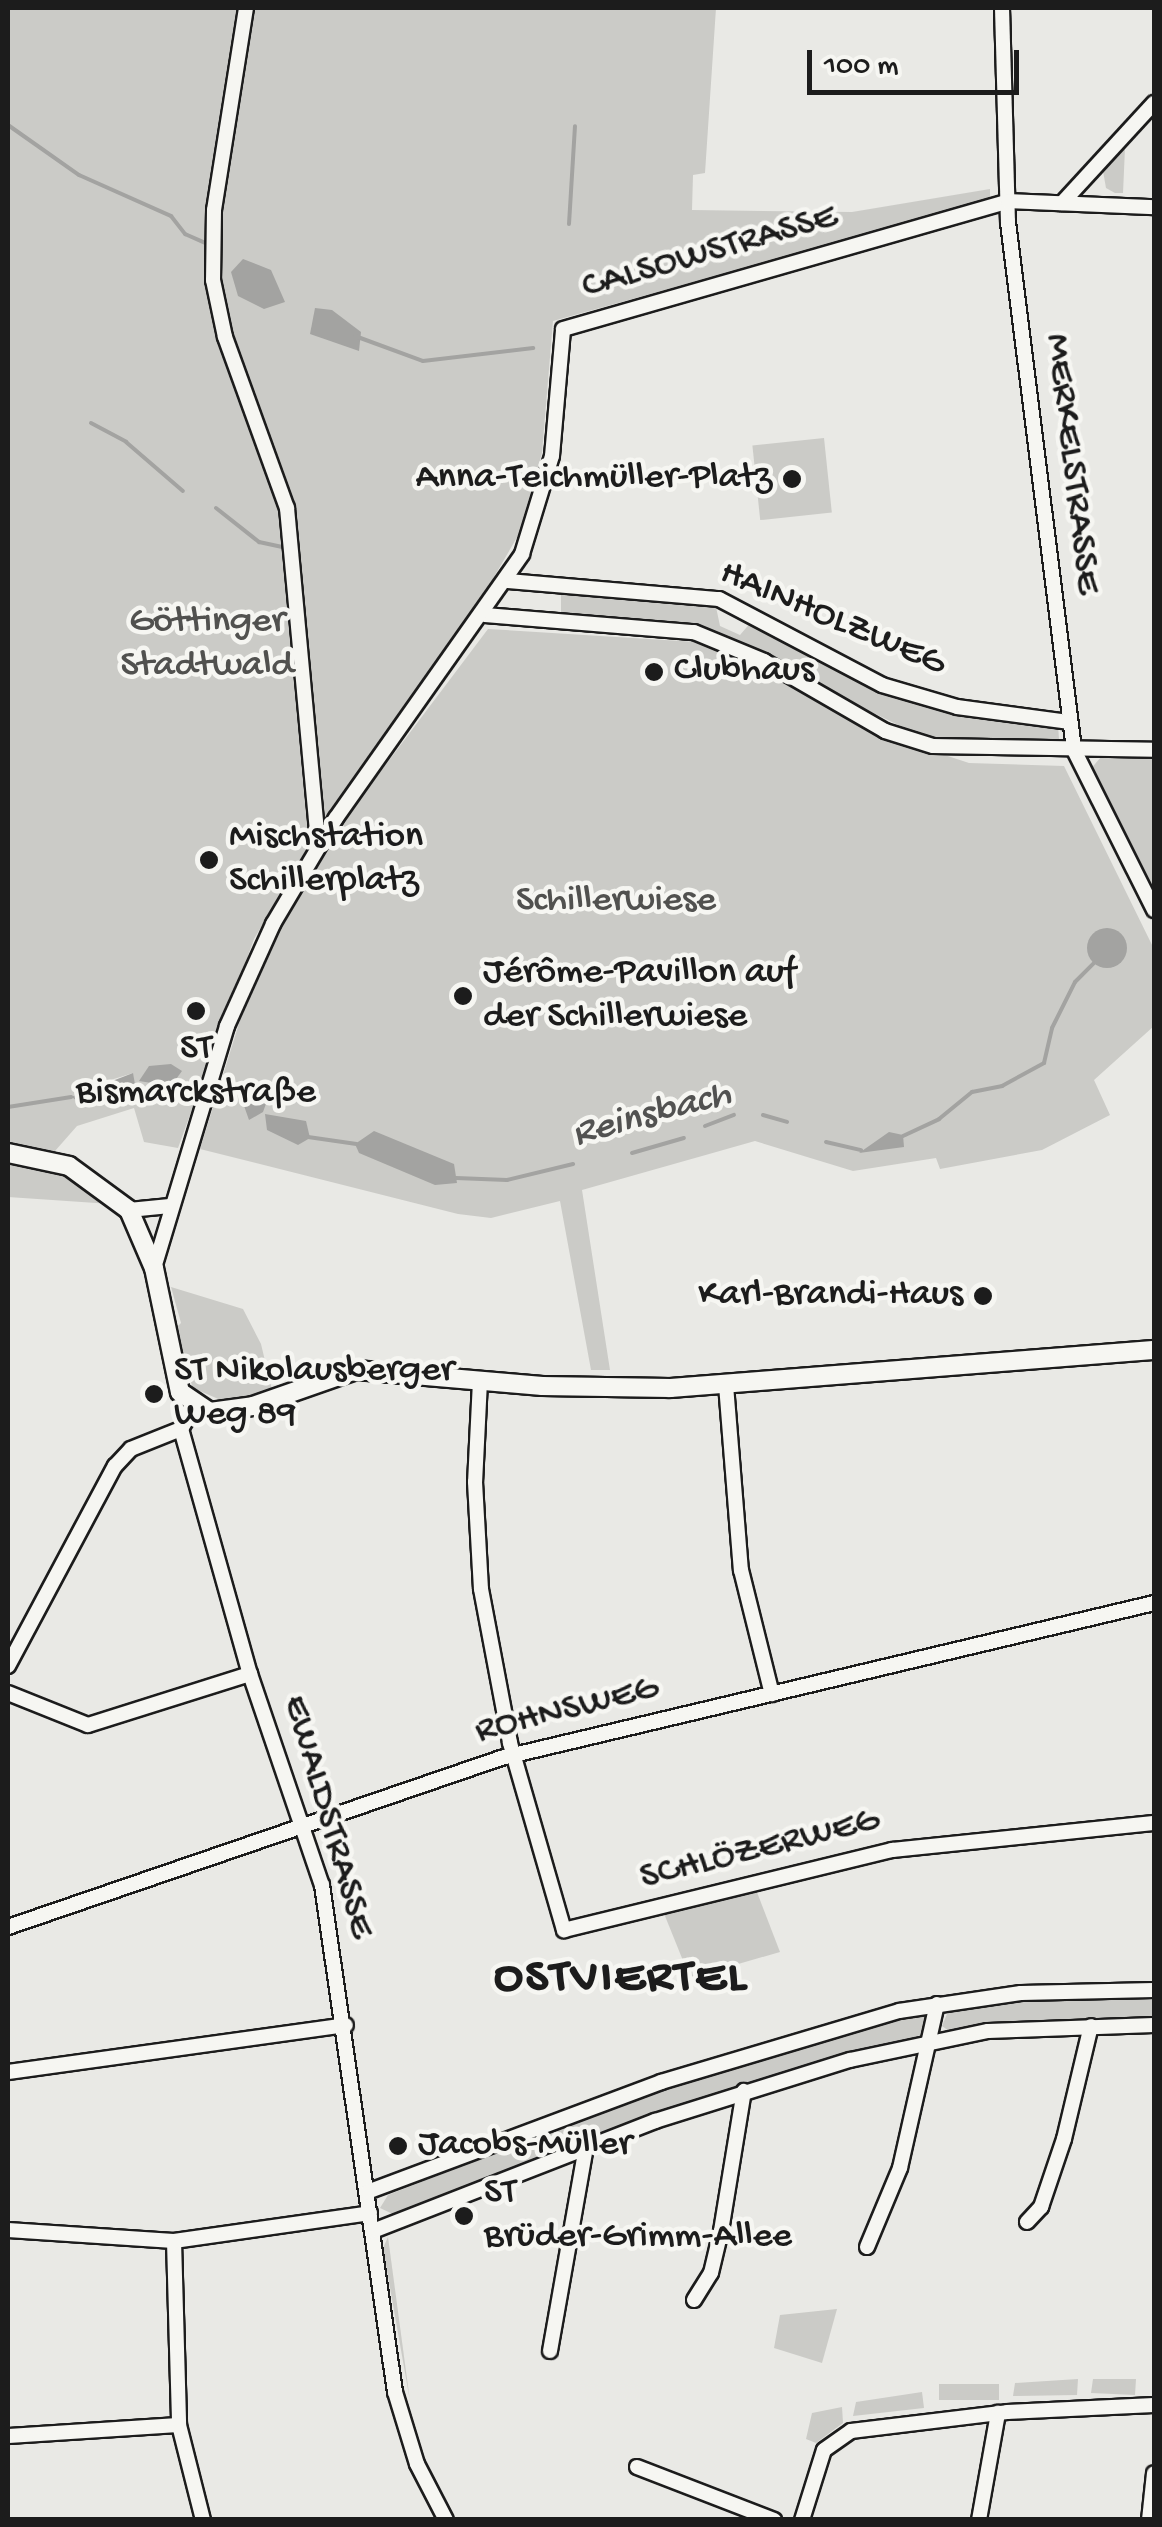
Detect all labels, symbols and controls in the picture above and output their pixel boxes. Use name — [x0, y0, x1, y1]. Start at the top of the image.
scale bar — [812, 30, 1024, 92]
text: 100 m — [824, 50, 899, 85]
street label: CALSOWSTRASSE — [577, 195, 843, 311]
street label: MERKELSTRASSE — [1032, 331, 1110, 597]
place label: Anna-Teichmüller-Platz — [415, 456, 772, 502]
marker: Anna-Teichmüller-Platz — [781, 468, 803, 490]
street label: HAINHOLZWEG — [712, 552, 952, 688]
park label: Göttinger Stadtwald — [120, 600, 294, 689]
place label: Clubhaus — [674, 649, 814, 695]
marker: Clubhaus — [643, 661, 665, 683]
place label: Mischstation Schillerplatz — [229, 815, 423, 904]
marker: Mischstation Schillerplatz — [198, 849, 220, 871]
park label: Schillerwiese — [516, 879, 716, 925]
place label: Jérôme-Pavillon auf der Schillerwiese — [483, 951, 796, 1040]
marker: Jérôme-Pavillon auf der Schillerwiese — [452, 985, 474, 1007]
marker: ST Bismarckstraße — [185, 1000, 207, 1022]
place label: ST Bismarckstraße — [76, 1027, 316, 1116]
water label: Reinsbach — [567, 1072, 737, 1160]
place label: Karl-Brandi-Haus — [698, 1273, 963, 1319]
marker: Karl-Brandi-Haus — [972, 1285, 994, 1307]
place label: ST Nikolausberger Weg 89 — [174, 1349, 454, 1438]
marker: ST Nikolausberger Weg 89 — [143, 1383, 165, 1405]
street label: ROHNSWEG — [471, 1666, 663, 1756]
street label: EWALDSTRASSE — [271, 1690, 383, 1944]
street label: SCHLÖZERWEG — [636, 1798, 884, 1902]
district label: OSTVIERTEL — [494, 1951, 748, 2009]
place label: Jacobs-Müller — [418, 2123, 632, 2169]
marker: Jacobs-Müller — [387, 2135, 409, 2157]
place label: ST Brüder-Grimm-Allee — [484, 2171, 792, 2260]
marker: ST Brüder-Grimm-Allee — [453, 2205, 475, 2227]

